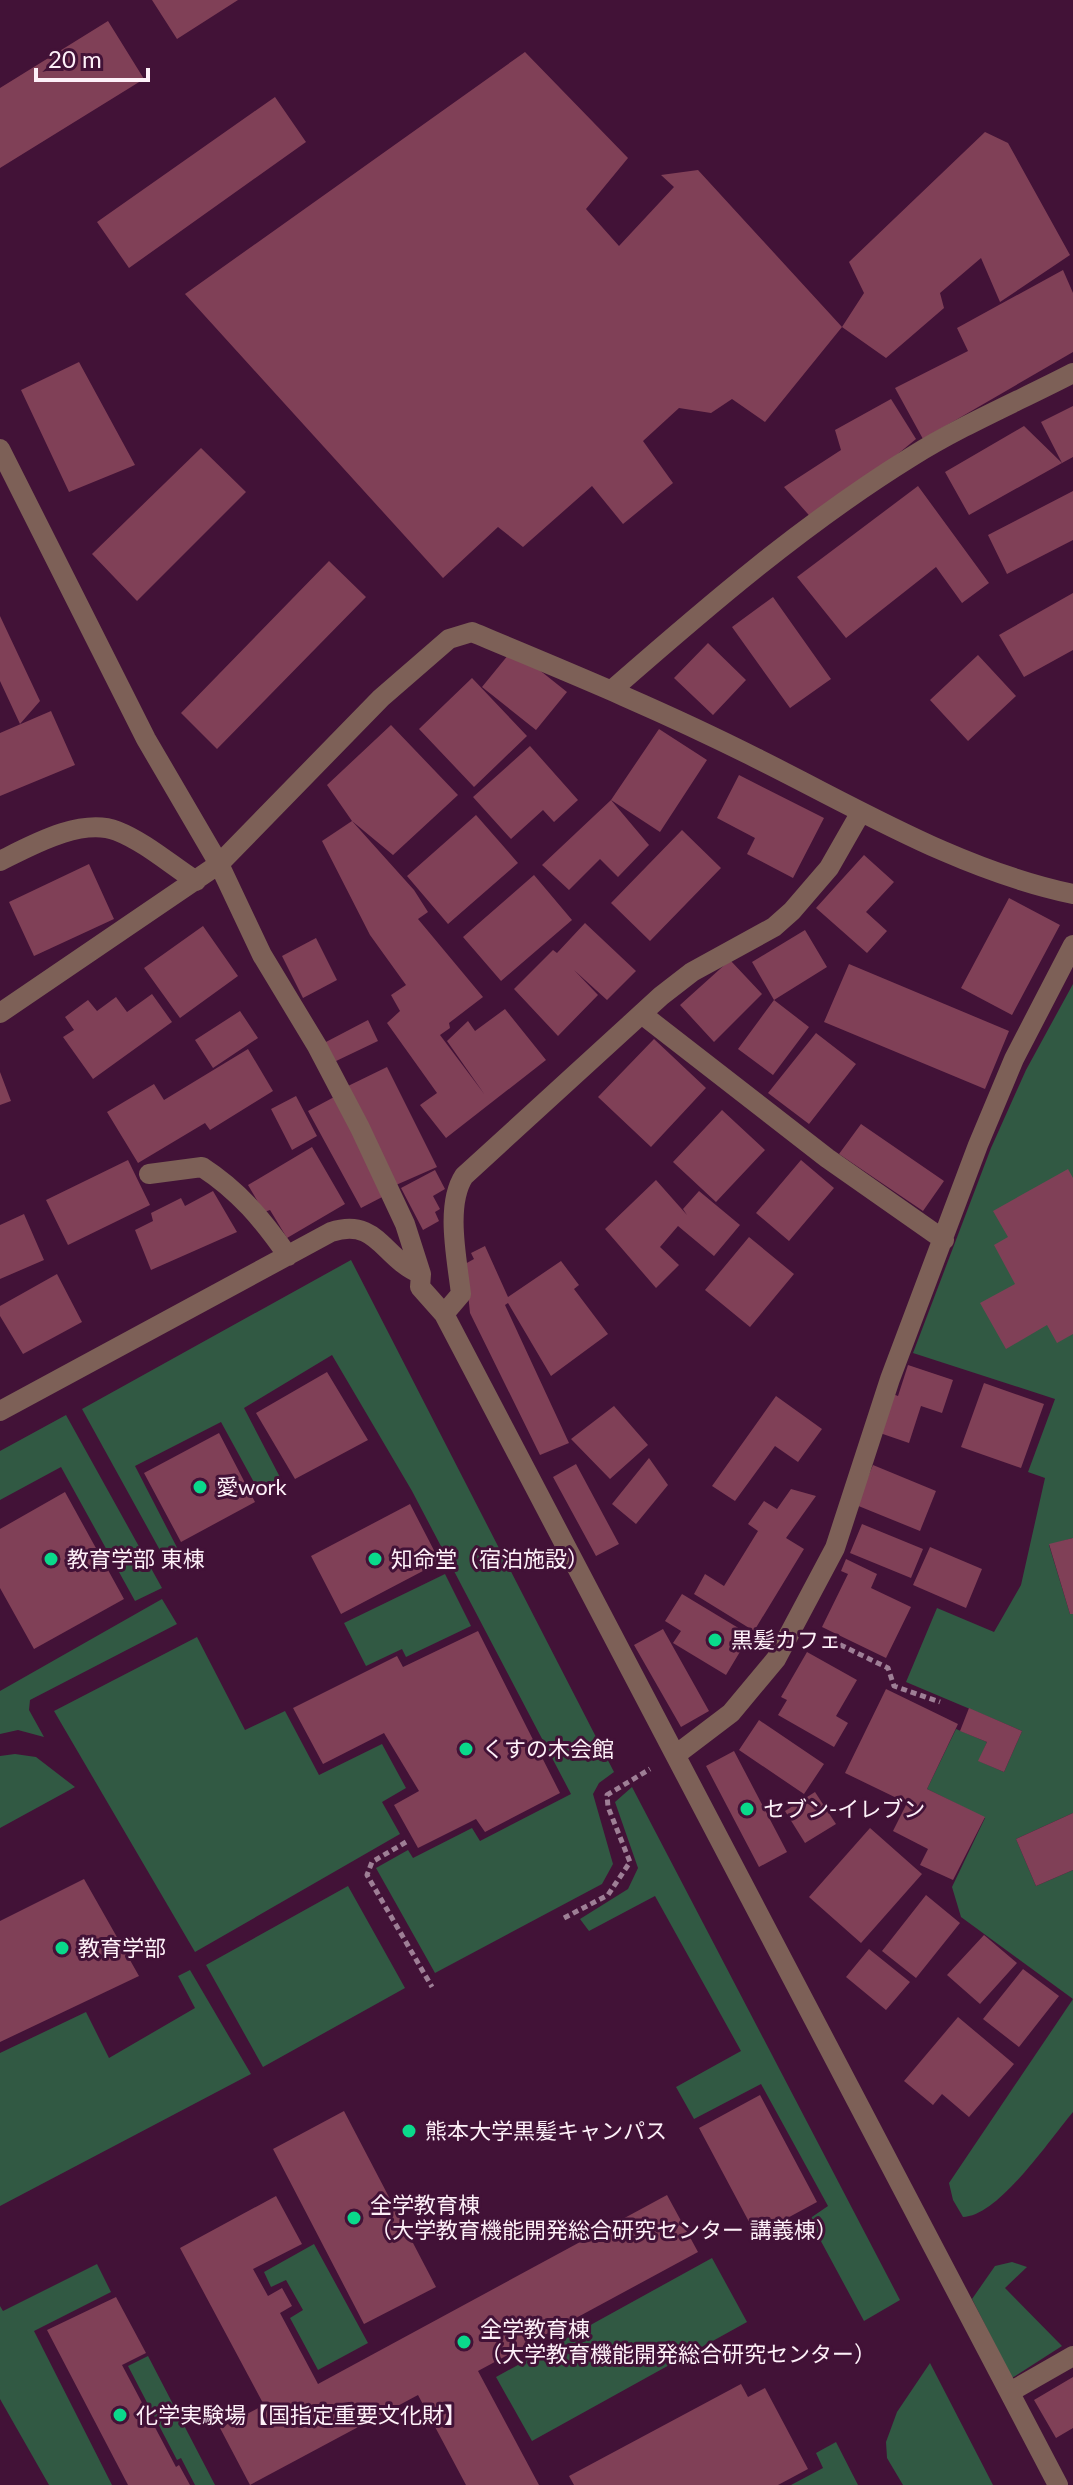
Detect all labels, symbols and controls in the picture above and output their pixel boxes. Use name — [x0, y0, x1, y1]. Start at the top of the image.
scale bar — [36, 32, 148, 82]
text: 20 m — [48, 44, 102, 73]
place label: 愛work — [216, 1473, 288, 1500]
marker: 愛work — [191, 1478, 209, 1496]
place label: 教育学部 東棟 — [67, 1545, 205, 1572]
place label: 知命堂（宿泊施設） — [391, 1545, 589, 1572]
marker: 教育学部 東棟 — [42, 1550, 60, 1568]
marker: 知命堂（宿泊施設） — [366, 1550, 384, 1568]
place label: 黒髪カフェ — [731, 1626, 841, 1653]
marker: 黒髪カフェ — [706, 1631, 724, 1649]
place label: くすの木会館 — [482, 1735, 614, 1762]
marker: くすの木会館 — [457, 1740, 475, 1758]
place label: セブン-イレブン — [763, 1795, 925, 1822]
marker: セブン-イレブン — [738, 1800, 756, 1818]
place label: 教育学部 — [78, 1934, 166, 1961]
marker: 教育学部 — [53, 1939, 71, 1957]
place label: 熊本大学黒髪キャンパス — [425, 2117, 667, 2144]
marker: 熊本大学黒髪キャンパス — [400, 2122, 418, 2140]
place label: 全学教育棟 （大学教育機能開発総合研究センター 講義棟） — [370, 2191, 838, 2243]
marker: 全学教育棟 （大学教育機能開発総合研究センター 講義棟） — [345, 2209, 363, 2227]
place label: 全学教育棟 （大学教育機能開発総合研究センター） — [480, 2315, 876, 2367]
marker: 全学教育棟 （大学教育機能開発総合研究センター） — [455, 2333, 473, 2351]
place label: 化学実験場【国指定重要文化財】 — [136, 2401, 466, 2428]
marker: 化学実験場【国指定重要文化財】 — [111, 2406, 129, 2424]

